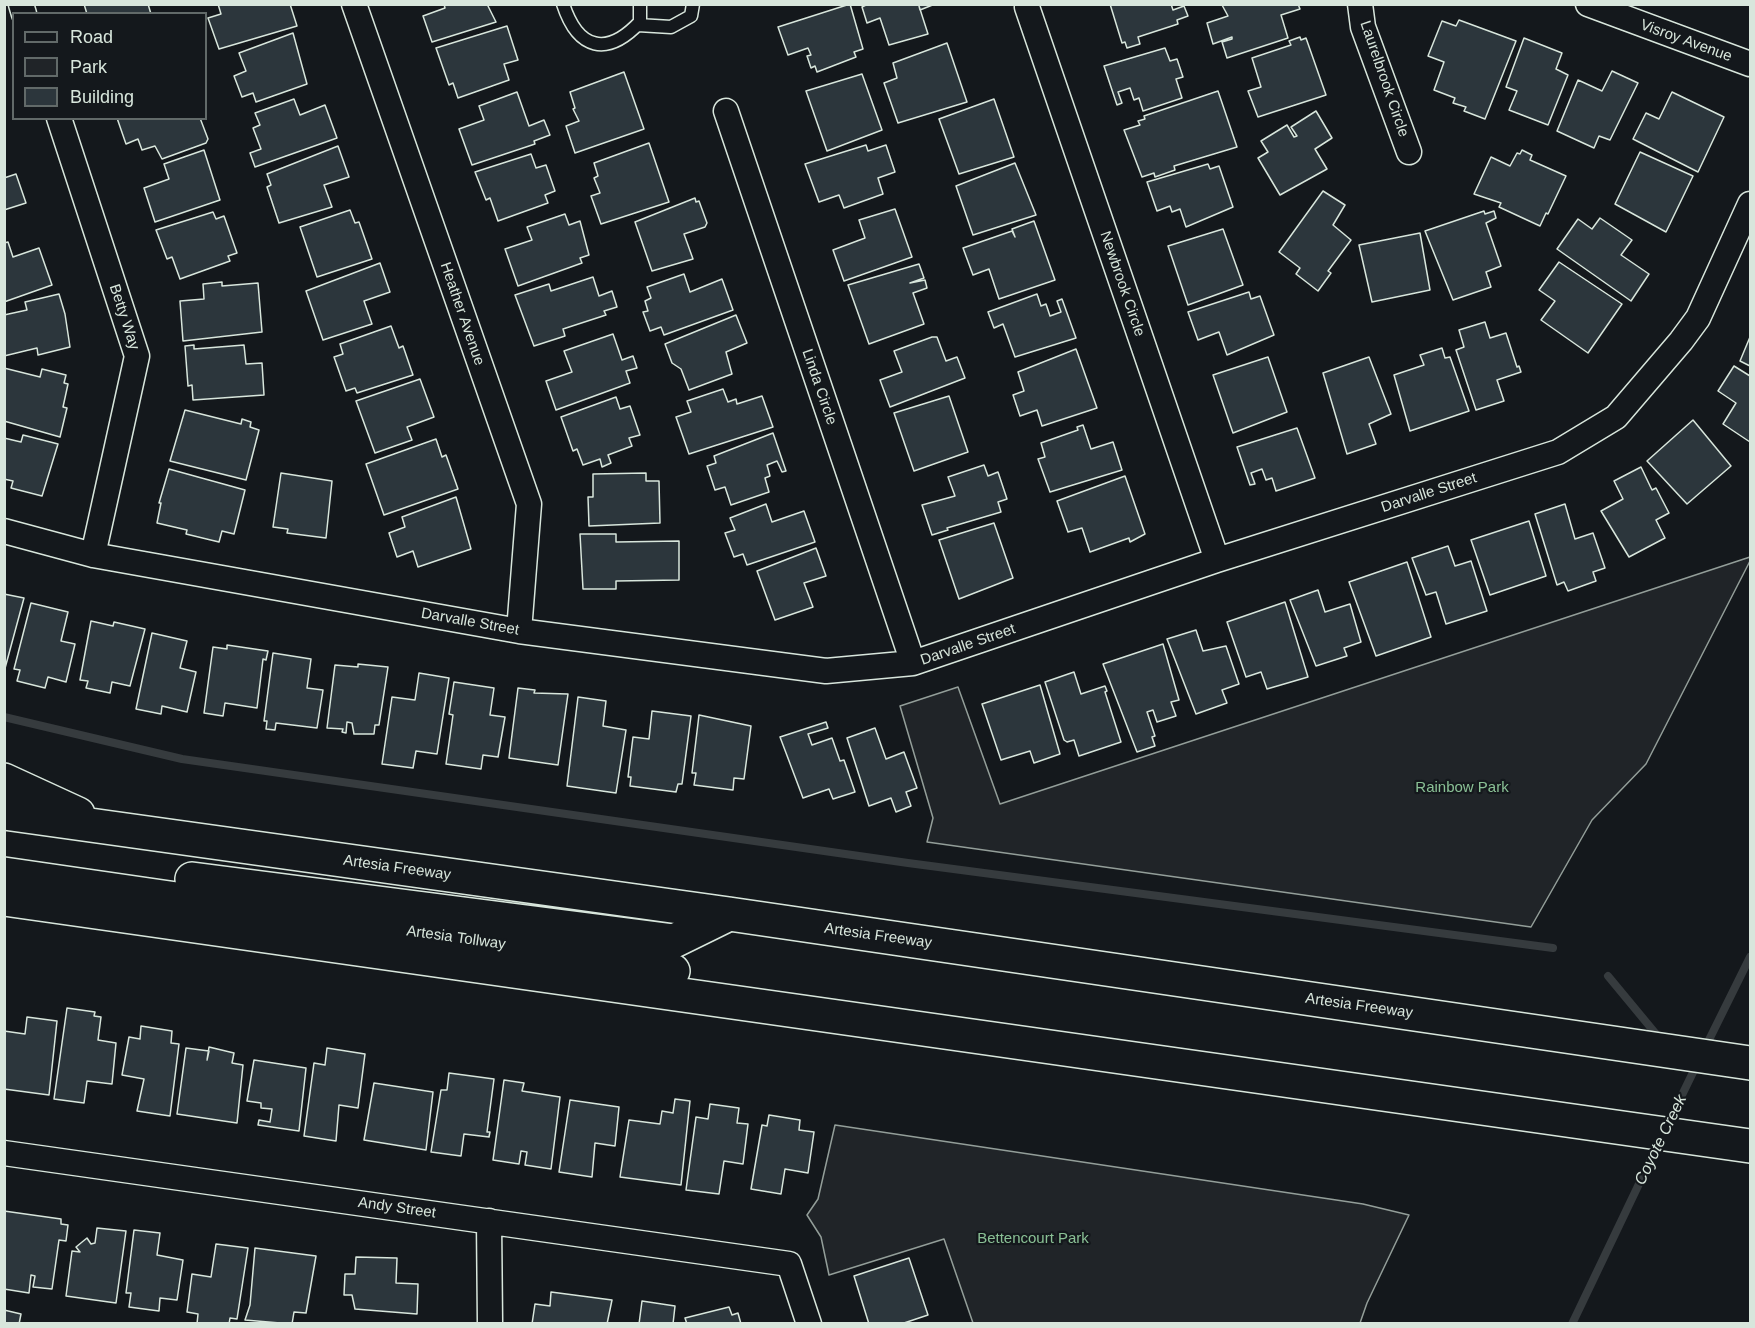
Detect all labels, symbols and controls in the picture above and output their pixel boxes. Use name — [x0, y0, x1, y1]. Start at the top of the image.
legend — [12, 12, 207, 120]
street label: Visroy Avenue — [1638, 16, 1734, 66]
street label: Laurelbrook Circle — [1356, 19, 1412, 139]
text: Road — [70, 27, 113, 47]
text: Park — [70, 57, 107, 77]
text: Building — [70, 87, 134, 107]
street label: Newbrook Circle — [1096, 229, 1148, 339]
street label: Heather Avenue — [436, 260, 488, 368]
street label: Betty Way — [105, 282, 143, 352]
street label: Linda Circle — [798, 347, 840, 427]
street label: Darvalle Street — [1379, 469, 1479, 517]
street label: Darvalle Street — [420, 605, 520, 639]
street label: Darvalle Street — [918, 620, 1018, 670]
park label: Rainbow Park — [1415, 779, 1509, 797]
street label: Artesia Freeway — [342, 852, 452, 884]
street label: Artesia Freeway — [823, 920, 933, 952]
street label: Artesia Tollway — [405, 922, 507, 954]
street label: Artesia Freeway — [1304, 990, 1414, 1022]
water label: Coyote Creek — [1631, 1092, 1691, 1188]
street label: Andy Street — [357, 1194, 437, 1222]
park label: Bettencourt Park — [977, 1230, 1089, 1248]

